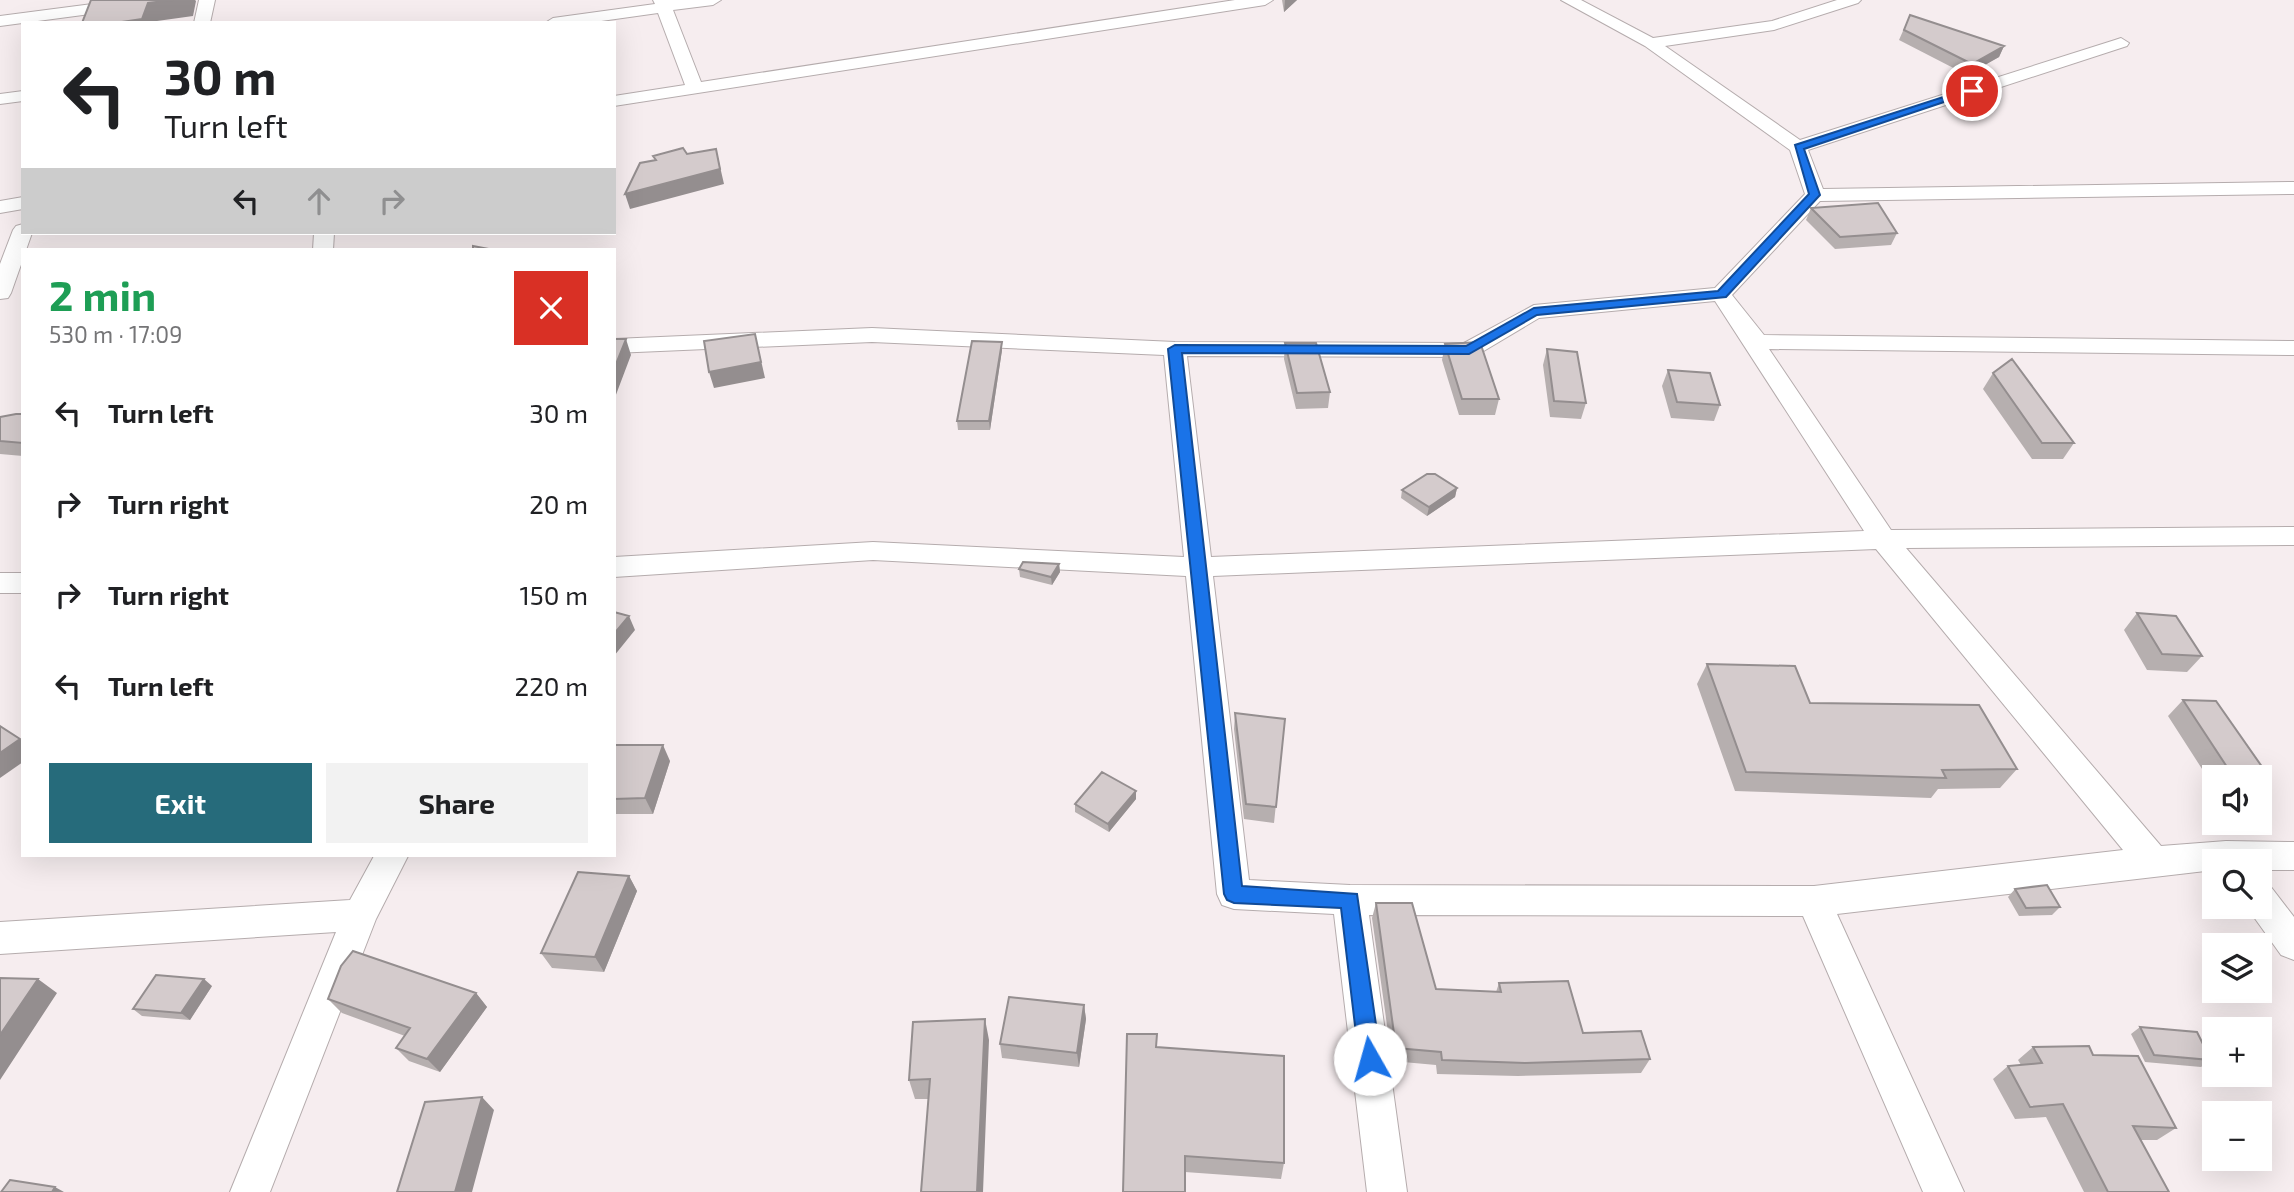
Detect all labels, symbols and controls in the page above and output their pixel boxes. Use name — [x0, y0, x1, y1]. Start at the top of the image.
text: 30 m — [164, 46, 276, 105]
icon: left — [49, 49, 140, 140]
pin — [1942, 61, 2002, 121]
icon: arrive — [1953, 72, 1991, 110]
text: Turn left — [164, 106, 288, 144]
icon: left — [227, 182, 265, 220]
icon: ahead — [300, 182, 338, 220]
icon: right — [373, 182, 411, 220]
text: 2 min — [49, 269, 156, 319]
button: close — [514, 271, 588, 345]
text: 530 m · 17:09 — [49, 320, 182, 348]
icon: left — [49, 394, 87, 432]
text: Turn left — [108, 397, 214, 428]
text: 30 m — [529, 397, 588, 428]
icon: right — [49, 485, 87, 523]
text: Turn right — [108, 488, 229, 519]
text: 20 m — [529, 488, 588, 519]
icon: right — [49, 576, 87, 614]
text: Turn right — [108, 579, 229, 610]
text: 150 m — [519, 579, 588, 610]
icon: left — [49, 667, 87, 705]
text: Turn left — [108, 670, 214, 701]
text: 220 m — [515, 670, 588, 701]
button: Exit — [49, 763, 312, 843]
button: Share — [326, 763, 588, 843]
map controls — [2202, 765, 2272, 1171]
button: sound — [2202, 765, 2272, 835]
button: search — [2202, 849, 2272, 919]
button: layers — [2202, 933, 2272, 1003]
button: + — [2202, 1017, 2272, 1087]
position arrow — [1333, 1022, 1407, 1096]
button: − — [2202, 1101, 2272, 1171]

